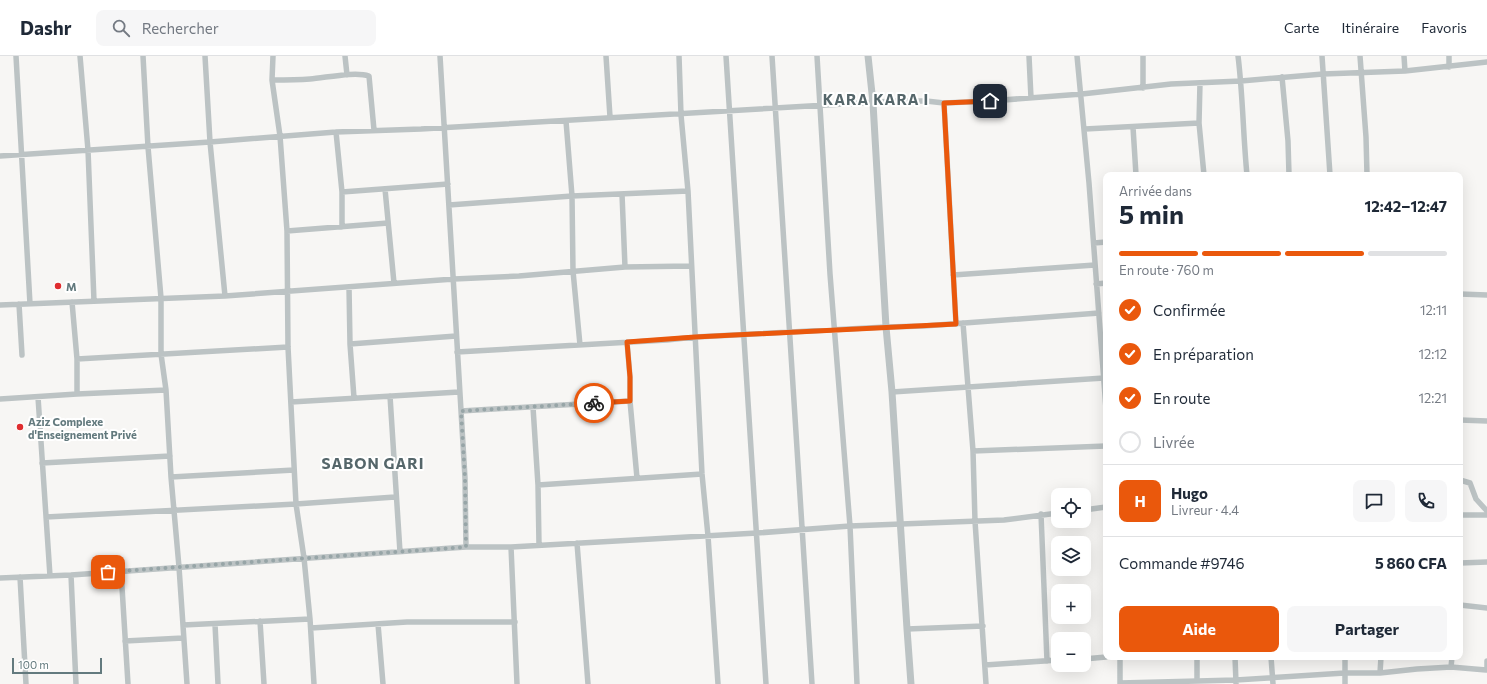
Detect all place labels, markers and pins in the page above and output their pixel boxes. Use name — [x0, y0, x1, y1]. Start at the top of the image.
pin — [973, 84, 1007, 118]
place label: M — [66, 280, 77, 293]
marker: M — [53, 281, 63, 291]
place label: Aziz Complexe d'Enseignement Privé — [28, 415, 137, 441]
marker: Aziz Complexe d'Enseignement Privé — [15, 422, 25, 432]
pin — [91, 555, 125, 589]

